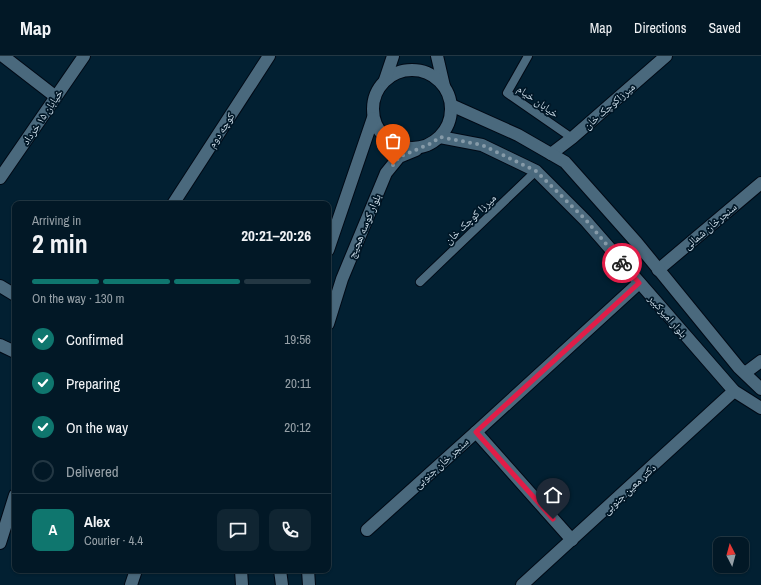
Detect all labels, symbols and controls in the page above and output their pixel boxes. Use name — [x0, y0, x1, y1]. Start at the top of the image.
text: Map — [20, 15, 51, 41]
text: Map — [590, 19, 612, 37]
text: Directions — [634, 19, 686, 37]
text: Saved — [708, 19, 741, 37]
street label: میرزاکوچک خان — [580, 80, 638, 132]
street label: خیابان خیام — [514, 82, 562, 120]
street label: خیابان ۱۵ خرداد — [18, 87, 66, 147]
street label: کوچه دوم — [204, 109, 238, 150]
pin — [376, 124, 410, 165]
icon: bag — [382, 130, 404, 152]
street label: میرزا کوچک خان — [441, 191, 499, 247]
street label: بلوار کوسه هجیج — [344, 192, 384, 260]
street label: سنجرخان شمالی — [680, 200, 740, 252]
text: Arriving in — [32, 212, 81, 229]
text: 20:21–20:26 — [241, 225, 311, 246]
text: 2 min — [32, 226, 88, 261]
courier — [602, 243, 642, 283]
icon: bike — [611, 252, 633, 274]
text: On the way · 130 m — [32, 290, 124, 307]
street label: بلوار امیرکبیر — [645, 291, 690, 340]
icon: check — [32, 328, 54, 350]
text: Confirmed — [66, 329, 123, 350]
text: 19:56 — [284, 331, 311, 348]
icon: check — [32, 372, 54, 394]
text: Preparing — [66, 373, 120, 394]
text: 20:11 — [285, 375, 311, 392]
icon: check — [32, 416, 54, 438]
text: On the way — [66, 417, 128, 438]
text: 20:12 — [284, 419, 311, 436]
street label: سنجر خان جنوبی — [411, 435, 471, 491]
street label: دکتر معین جنوبی — [599, 460, 659, 517]
text: Delivered — [66, 461, 119, 482]
pin — [536, 478, 570, 519]
icon: home — [542, 484, 564, 506]
button: chat — [217, 509, 259, 551]
button: phone — [269, 509, 311, 551]
text: Alex — [84, 511, 110, 532]
text: A — [49, 519, 57, 540]
text: Courier · 4.4 — [84, 532, 143, 549]
north arrow — [713, 537, 749, 573]
map controls — [713, 537, 749, 573]

